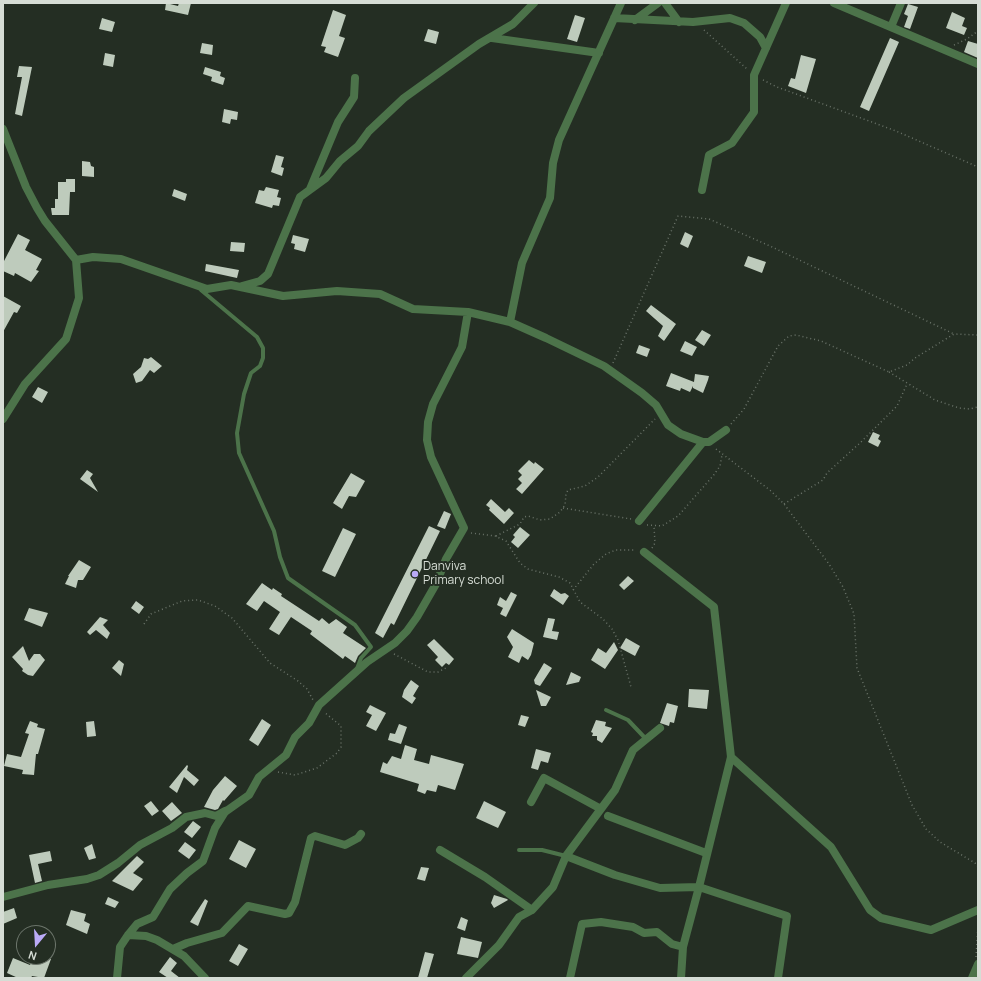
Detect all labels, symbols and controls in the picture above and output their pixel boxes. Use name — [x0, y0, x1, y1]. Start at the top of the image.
place label: Danviva Primary school — [423, 560, 504, 588]
marker: Danviva Primary school — [410, 569, 420, 579]
north arrow — [16, 925, 56, 965]
text: N — [26, 948, 39, 964]

